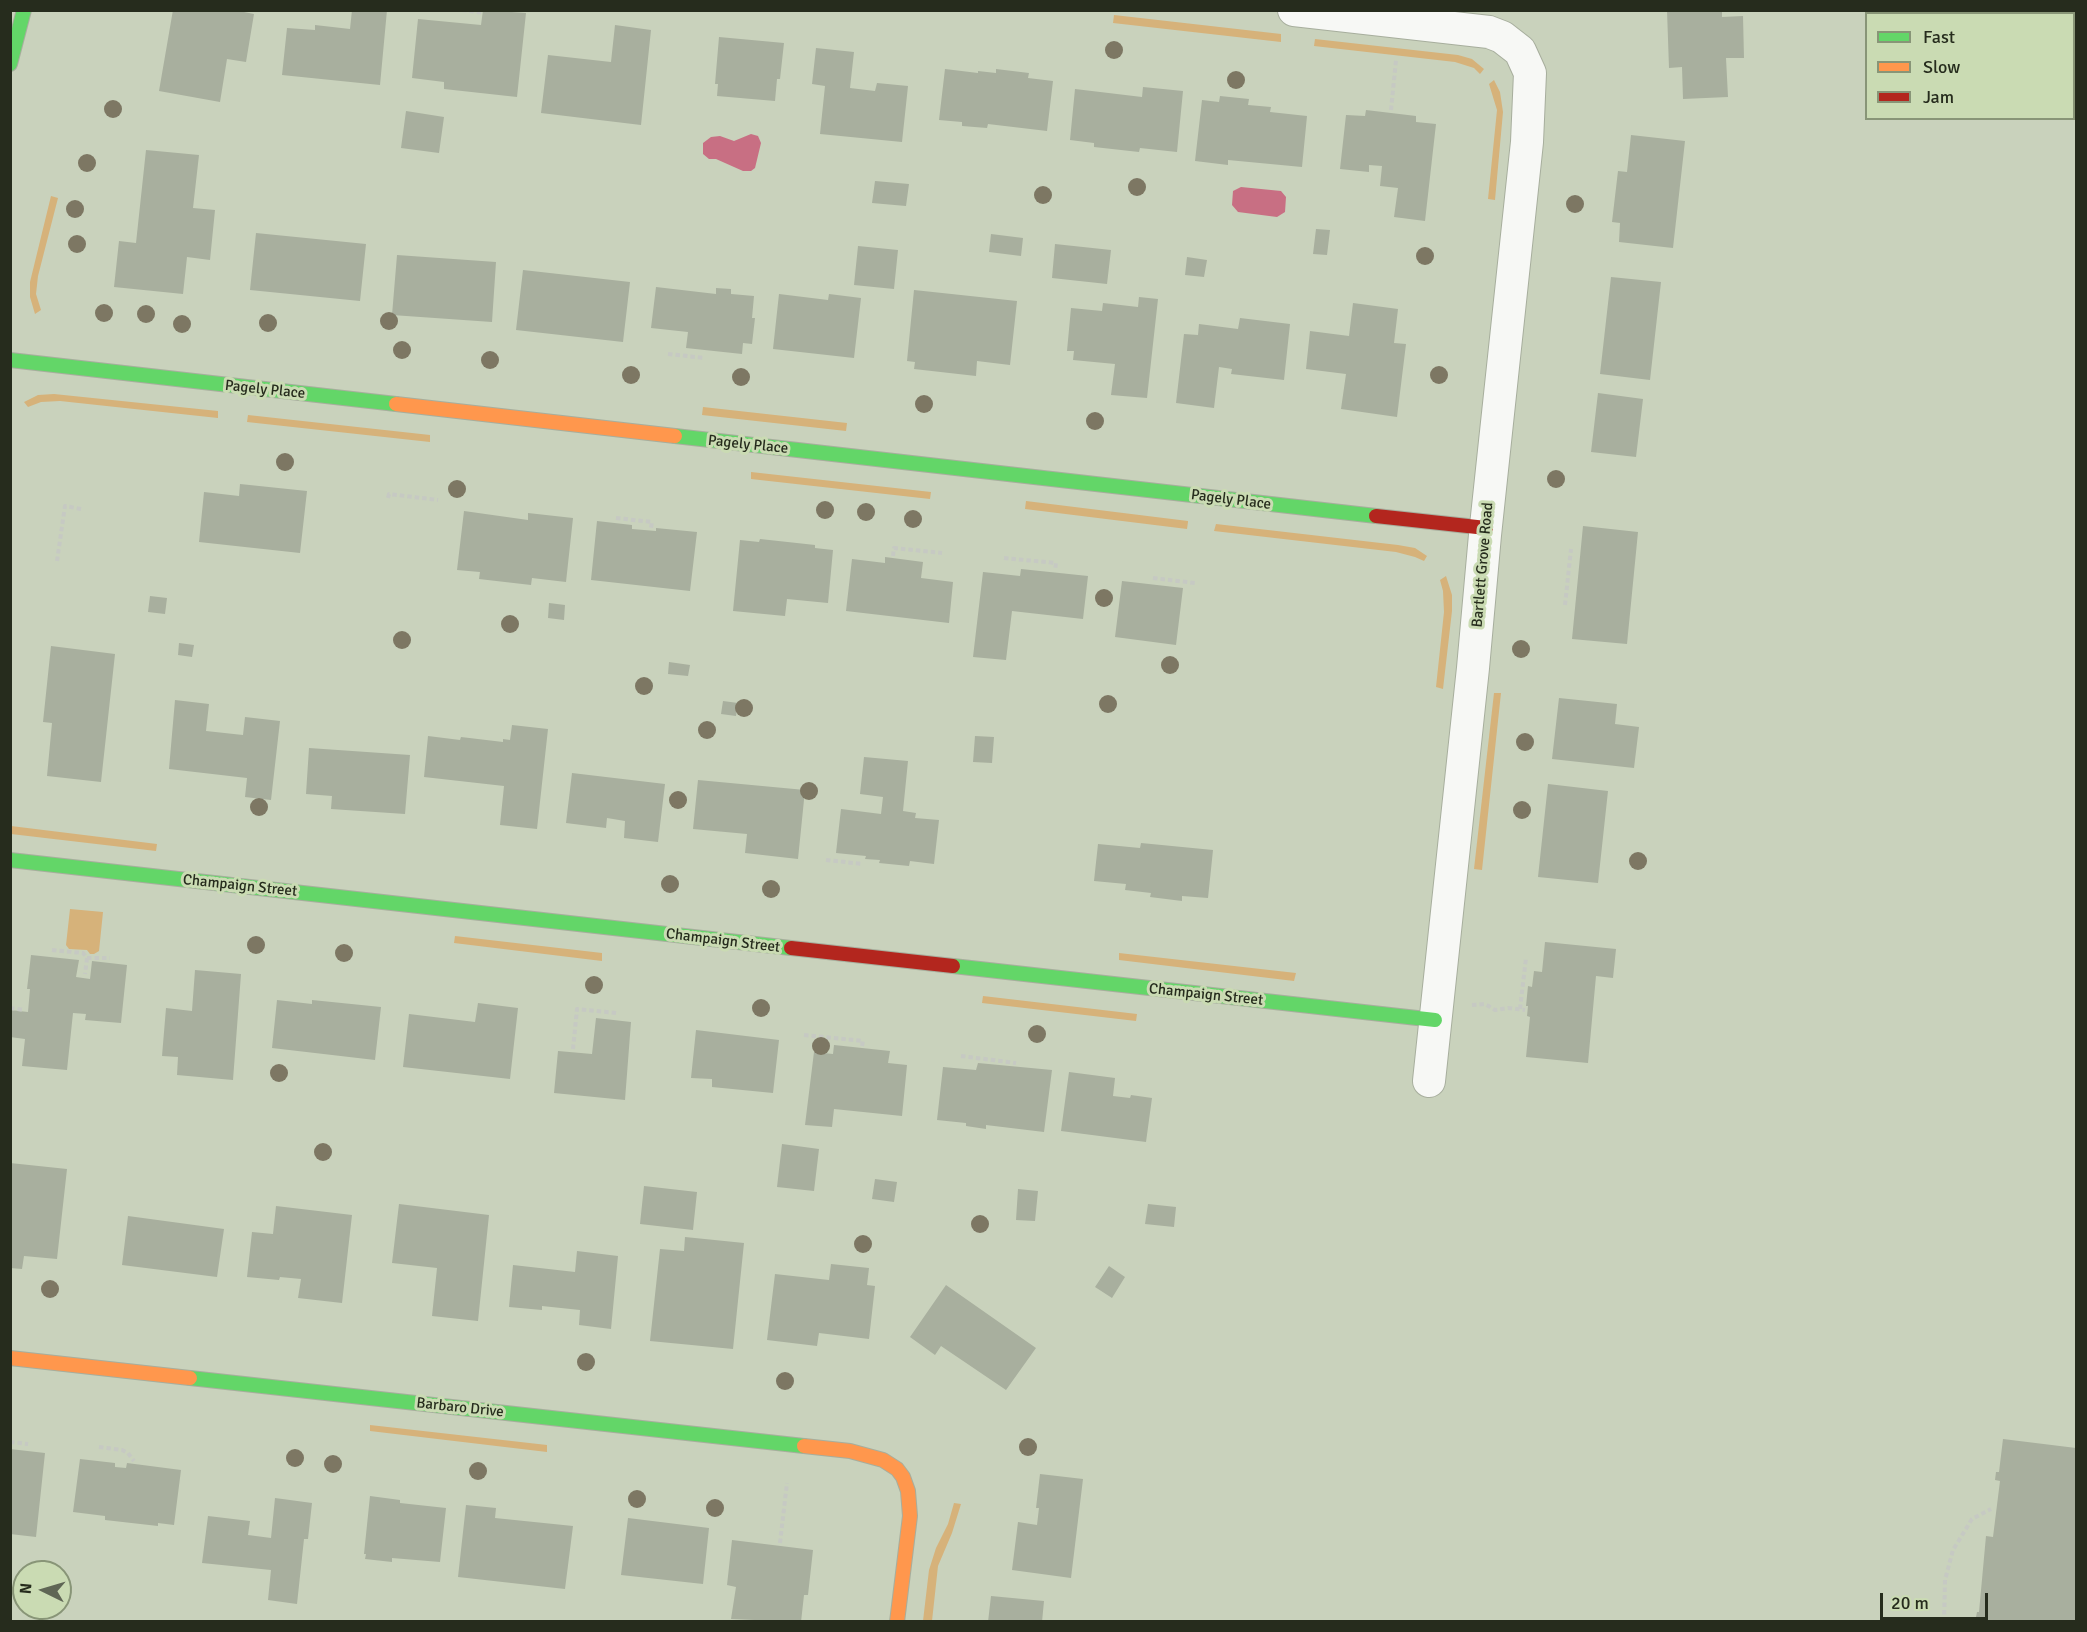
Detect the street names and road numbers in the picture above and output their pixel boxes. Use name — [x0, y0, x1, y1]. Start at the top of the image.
street label: Pagely Place — [224, 377, 306, 403]
street label: Pagely Place — [707, 432, 789, 458]
street label: Pagely Place — [1190, 486, 1272, 514]
street label: Bartlett Grove Road — [1469, 502, 1497, 628]
street label: Champaign Street — [182, 871, 298, 901]
street label: Champaign Street — [665, 925, 781, 957]
street label: Champaign Street — [1148, 980, 1264, 1010]
street label: Barbaro Drive — [415, 1394, 505, 1422]

